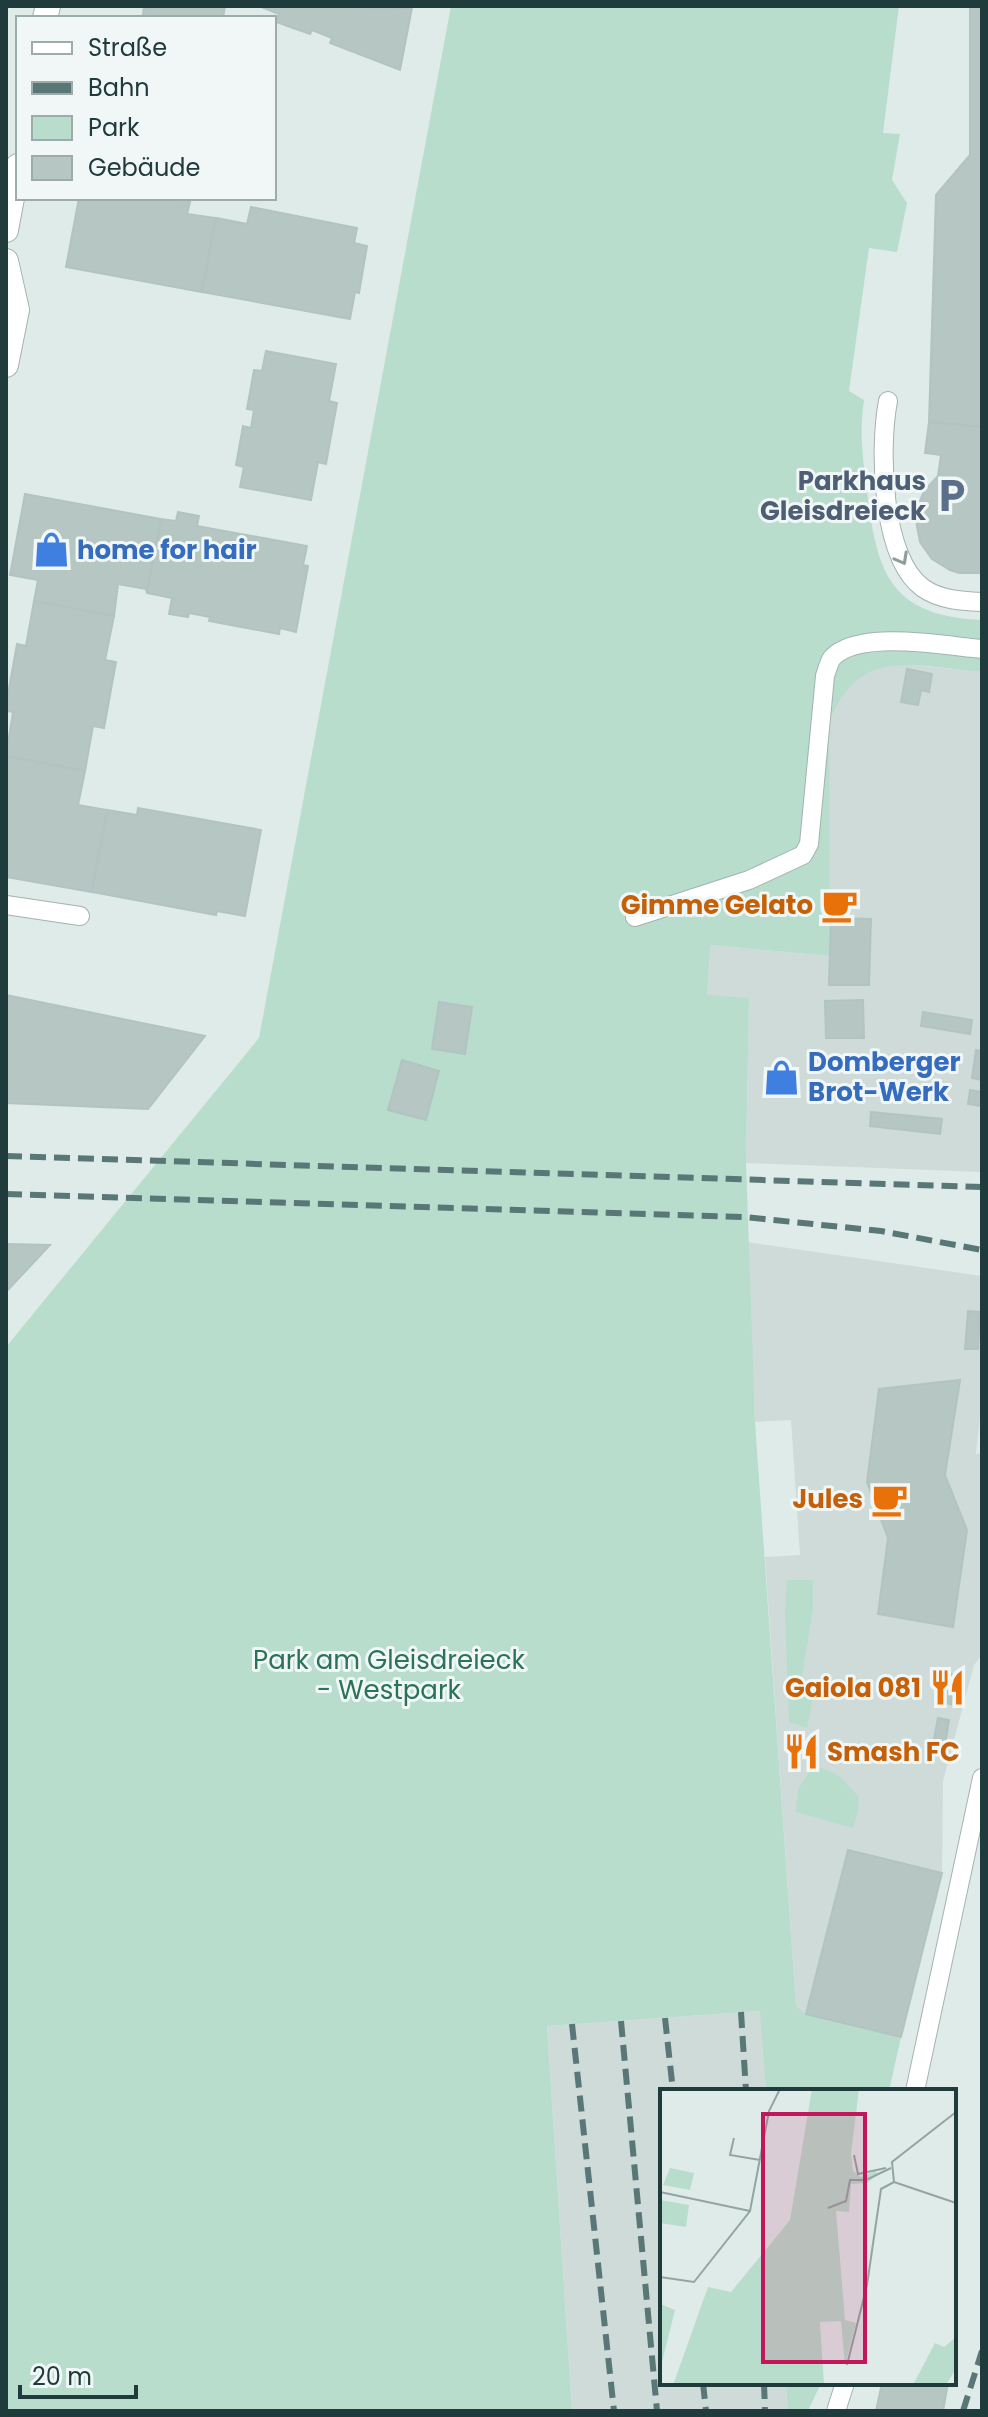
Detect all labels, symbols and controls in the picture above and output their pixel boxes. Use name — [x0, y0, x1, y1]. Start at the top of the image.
legend — [16, 16, 276, 200]
text: Straße — [88, 31, 167, 64]
text: Bahn — [88, 71, 150, 104]
text: Park — [88, 111, 140, 144]
text: Gebäude — [88, 151, 200, 184]
place label: Parkhaus Gleisdreieck — [760, 463, 926, 529]
parking icon: Parkhaus Gleisdreieck — [933, 477, 971, 515]
shop icon: home for hair — [32, 531, 70, 569]
place label: home for hair — [77, 532, 257, 568]
one-way arrow — [893, 551, 908, 565]
cafe icon: Gimme Gelato — [820, 886, 858, 924]
place label: Gimme Gelato — [621, 887, 813, 923]
place label: Domberger Brot-Werk — [808, 1044, 961, 1110]
shop icon: Domberger Brot-Werk — [763, 1058, 801, 1096]
cafe icon: Jules — [870, 1480, 908, 1518]
place label: Jules — [792, 1481, 863, 1517]
park label: Park am Gleisdreieck - Westpark — [253, 1642, 525, 1708]
restaurant icon: Gaiola 081 — [928, 1669, 966, 1707]
place label: Gaiola 081 — [785, 1670, 921, 1706]
restaurant icon: Smash FC — [782, 1733, 820, 1771]
place label: Smash FC — [827, 1734, 960, 1770]
inset map — [660, 2089, 956, 2385]
scale bar — [20, 2349, 136, 2399]
text: 20 m — [32, 2360, 92, 2393]

